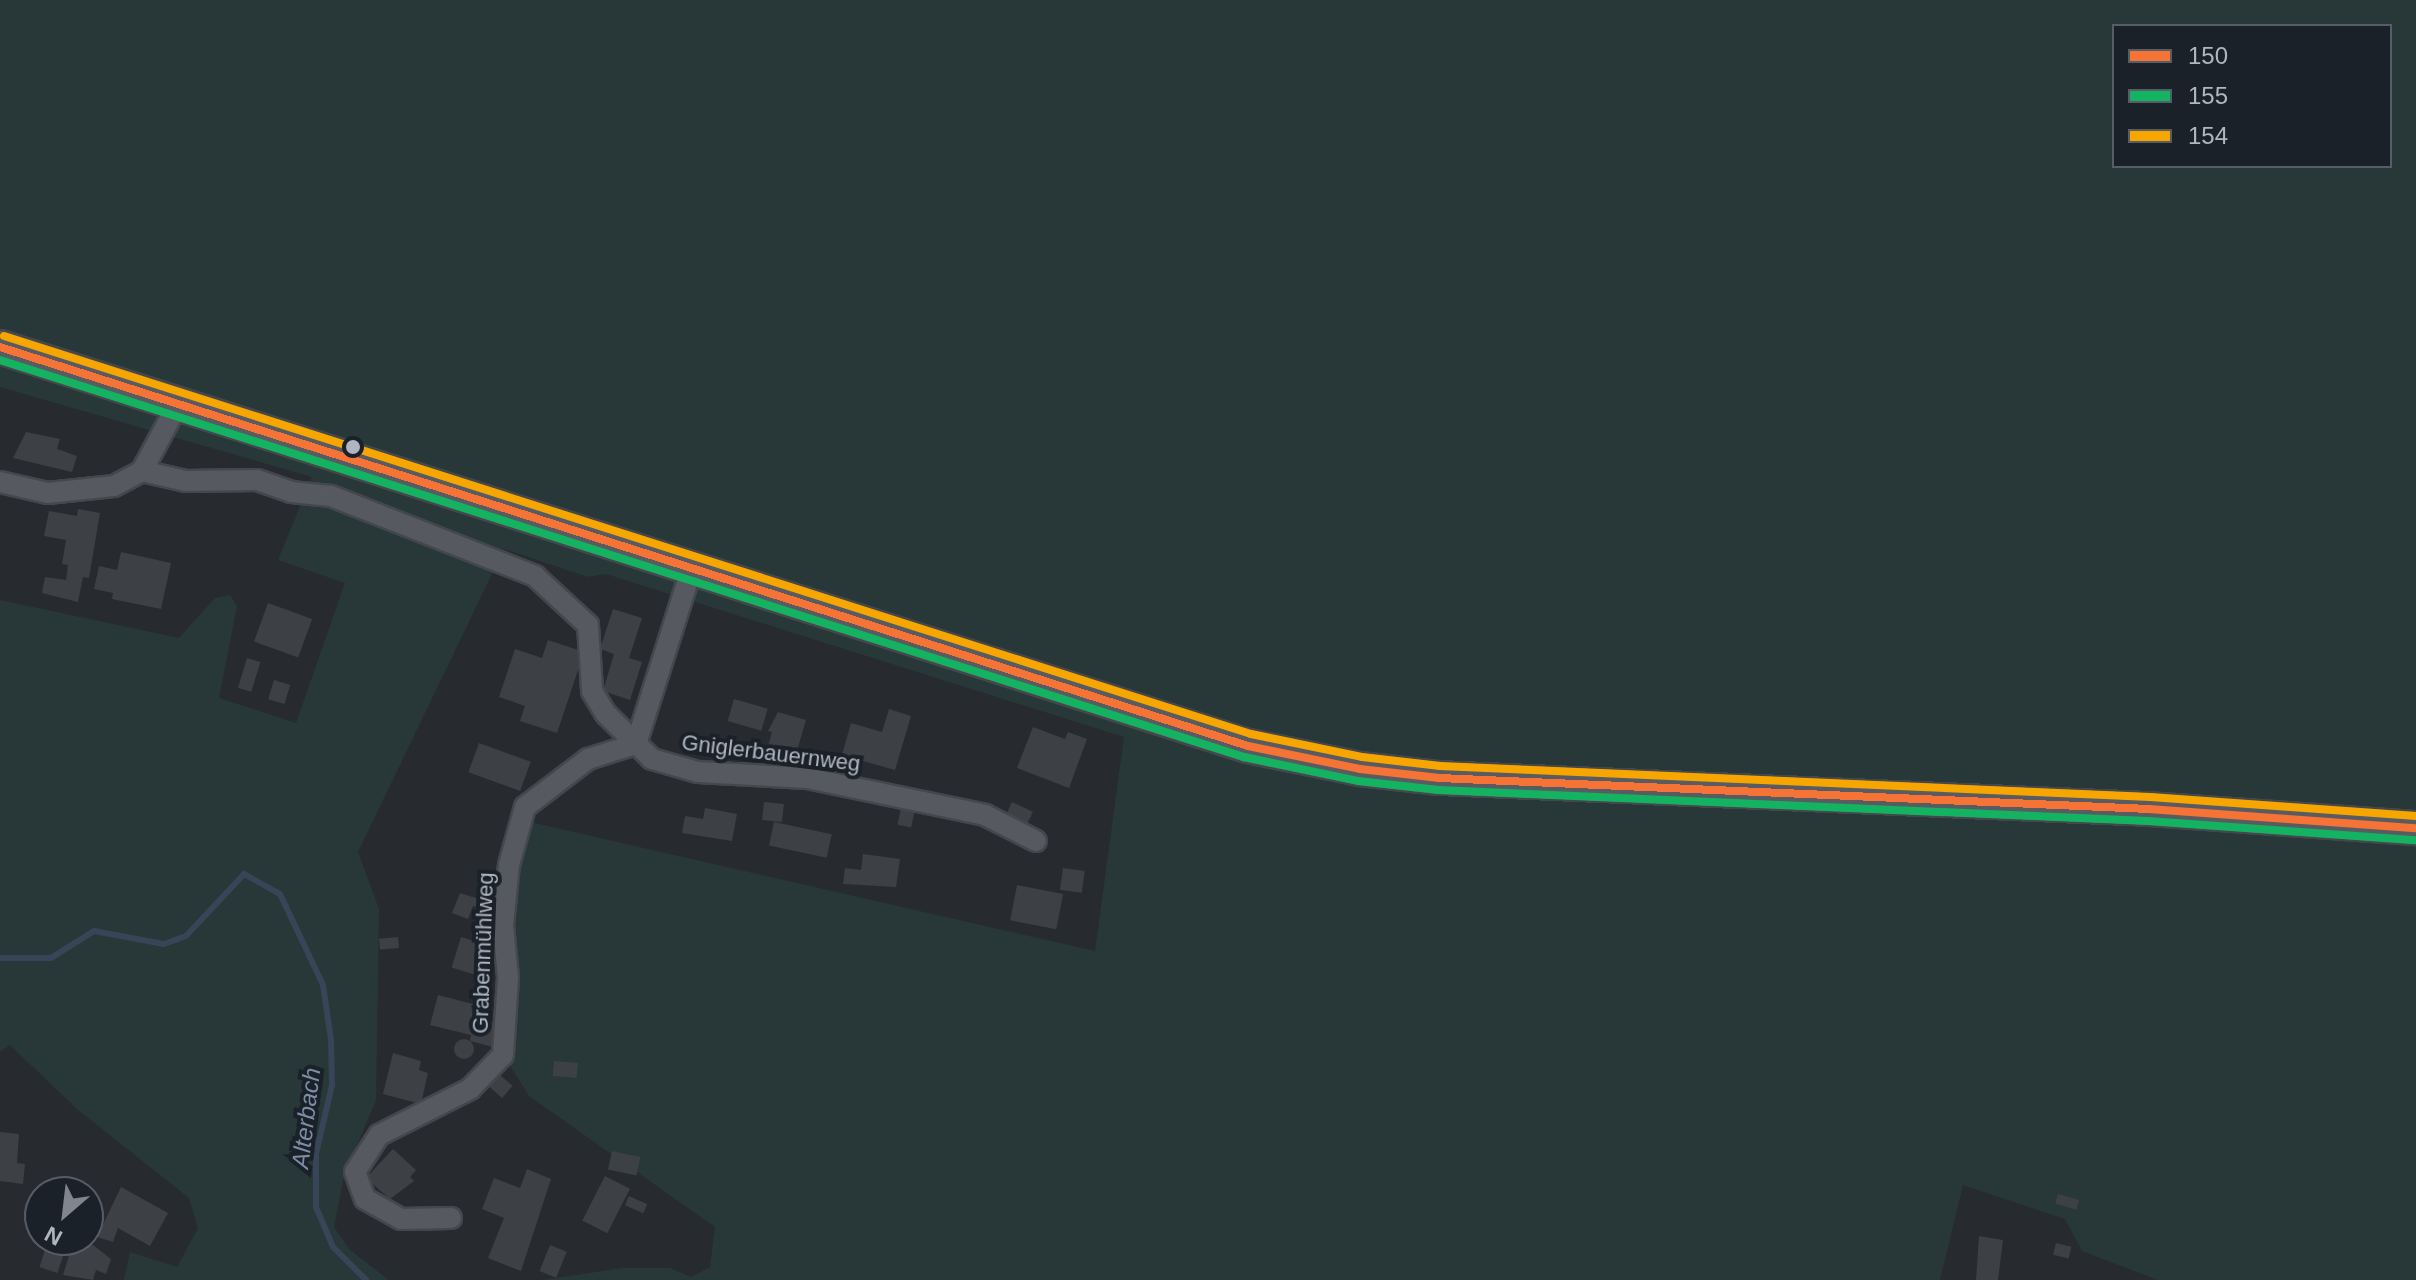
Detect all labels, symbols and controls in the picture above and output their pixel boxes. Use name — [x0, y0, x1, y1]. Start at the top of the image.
legend — [2112, 24, 2392, 168]
text: 150 — [2188, 42, 2228, 69]
text: 155 — [2188, 82, 2228, 109]
text: 154 — [2188, 122, 2228, 149]
unlabelled marker — [345, 439, 361, 455]
street label: Gniglerbauernweg — [680, 729, 862, 777]
street label: Grabenmühlweg — [467, 872, 499, 1034]
water label: Alterbach — [286, 1066, 326, 1170]
north arrow — [24, 1176, 104, 1256]
text: N — [41, 1221, 66, 1251]

